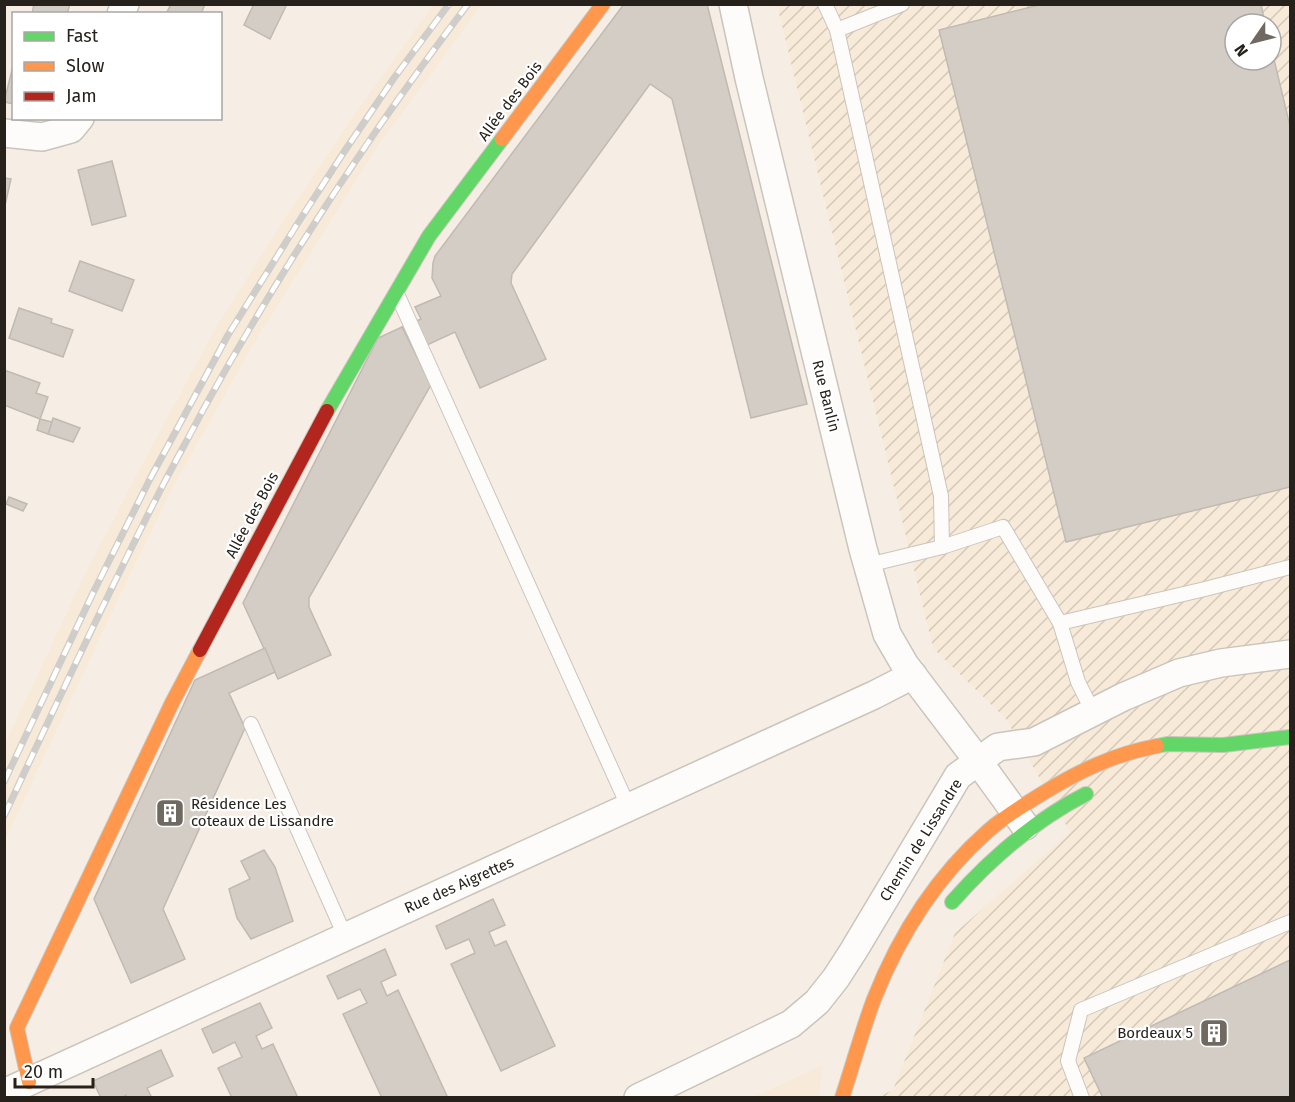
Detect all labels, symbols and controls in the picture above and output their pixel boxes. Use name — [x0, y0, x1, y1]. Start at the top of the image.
legend — [12, 12, 222, 120]
north arrow — [1223, 12, 1283, 72]
text: Fast — [66, 25, 99, 47]
text: N — [1230, 41, 1252, 60]
text: Slow — [66, 55, 105, 77]
street label: Allée des Bois — [474, 58, 546, 144]
text: Jam — [66, 85, 97, 107]
street label: Rue Banlin — [808, 358, 844, 434]
street label: Allée des Bois — [222, 469, 282, 561]
street label: Chemin de Lissandre — [876, 775, 966, 905]
place label: Résidence Les coteaux de Lissandre — [191, 795, 334, 830]
building icon: Résidence Les coteaux de Lissandre — [154, 797, 186, 829]
street label: Rue des Aigrettes — [401, 853, 517, 917]
building icon: Bordeaux 5 — [1198, 1017, 1230, 1049]
place label: Bordeaux 5 — [1117, 1024, 1193, 1042]
scale bar — [15, 1051, 93, 1089]
text: 20 m — [24, 1061, 63, 1083]

